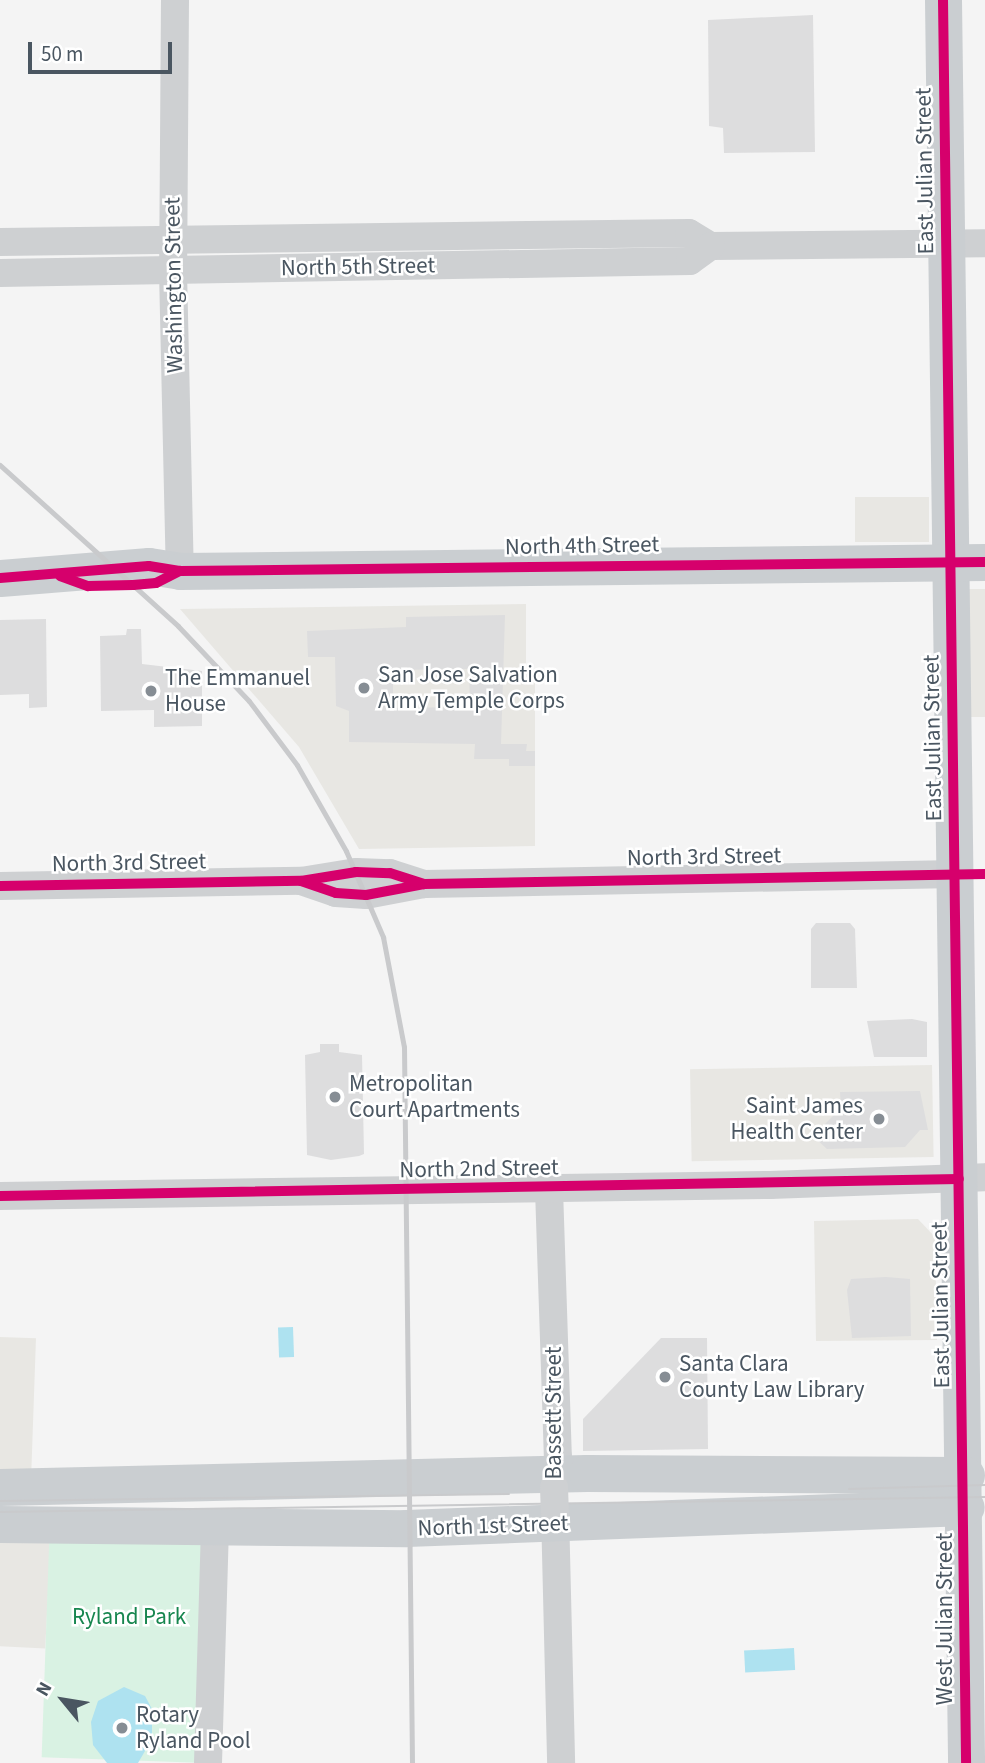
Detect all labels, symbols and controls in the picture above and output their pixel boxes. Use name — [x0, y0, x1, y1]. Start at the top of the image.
scale bar — [32, 28, 175, 72]
text: 50 m — [41, 39, 83, 69]
street label: East Julian Street — [910, 87, 940, 255]
street label: Washington Street — [159, 197, 189, 373]
street label: North 5th Street — [281, 252, 435, 282]
street label: North 4th Street — [505, 531, 659, 561]
street label: East Julian Street — [918, 654, 948, 822]
place label: San Jose Salvation Army Temple Corps — [378, 661, 565, 715]
place label: The Emmanuel House — [165, 664, 310, 718]
marker: San Jose Salvation Army Temple Corps — [356, 680, 372, 696]
marker: The Emmanuel House — [143, 683, 159, 699]
street label: North 3rd Street — [627, 842, 781, 872]
street label: North 3rd Street — [52, 848, 206, 878]
place label: Metropolitan Court Apartments — [349, 1070, 520, 1124]
marker: Metropolitan Court Apartments — [327, 1089, 343, 1105]
place label: Saint James Health Center — [731, 1092, 863, 1146]
marker: Saint James Health Center — [869, 1109, 889, 1129]
street label: North 2nd Street — [399, 1154, 559, 1184]
street label: East Julian Street — [926, 1221, 956, 1389]
street label: Bassett Street — [540, 1347, 568, 1479]
place label: Santa Clara County Law Library — [679, 1350, 865, 1404]
marker: Santa Clara County Law Library — [657, 1369, 673, 1385]
street label: North 1st Street — [417, 1510, 569, 1542]
street label: West Julian Street — [931, 1533, 959, 1705]
park label: Ryland Park — [72, 1603, 186, 1631]
north arrow — [28, 1665, 98, 1735]
text: N — [30, 1677, 59, 1701]
place label: Rotary Ryland Pool — [136, 1701, 250, 1755]
marker: Rotary Ryland Pool — [114, 1720, 130, 1736]

